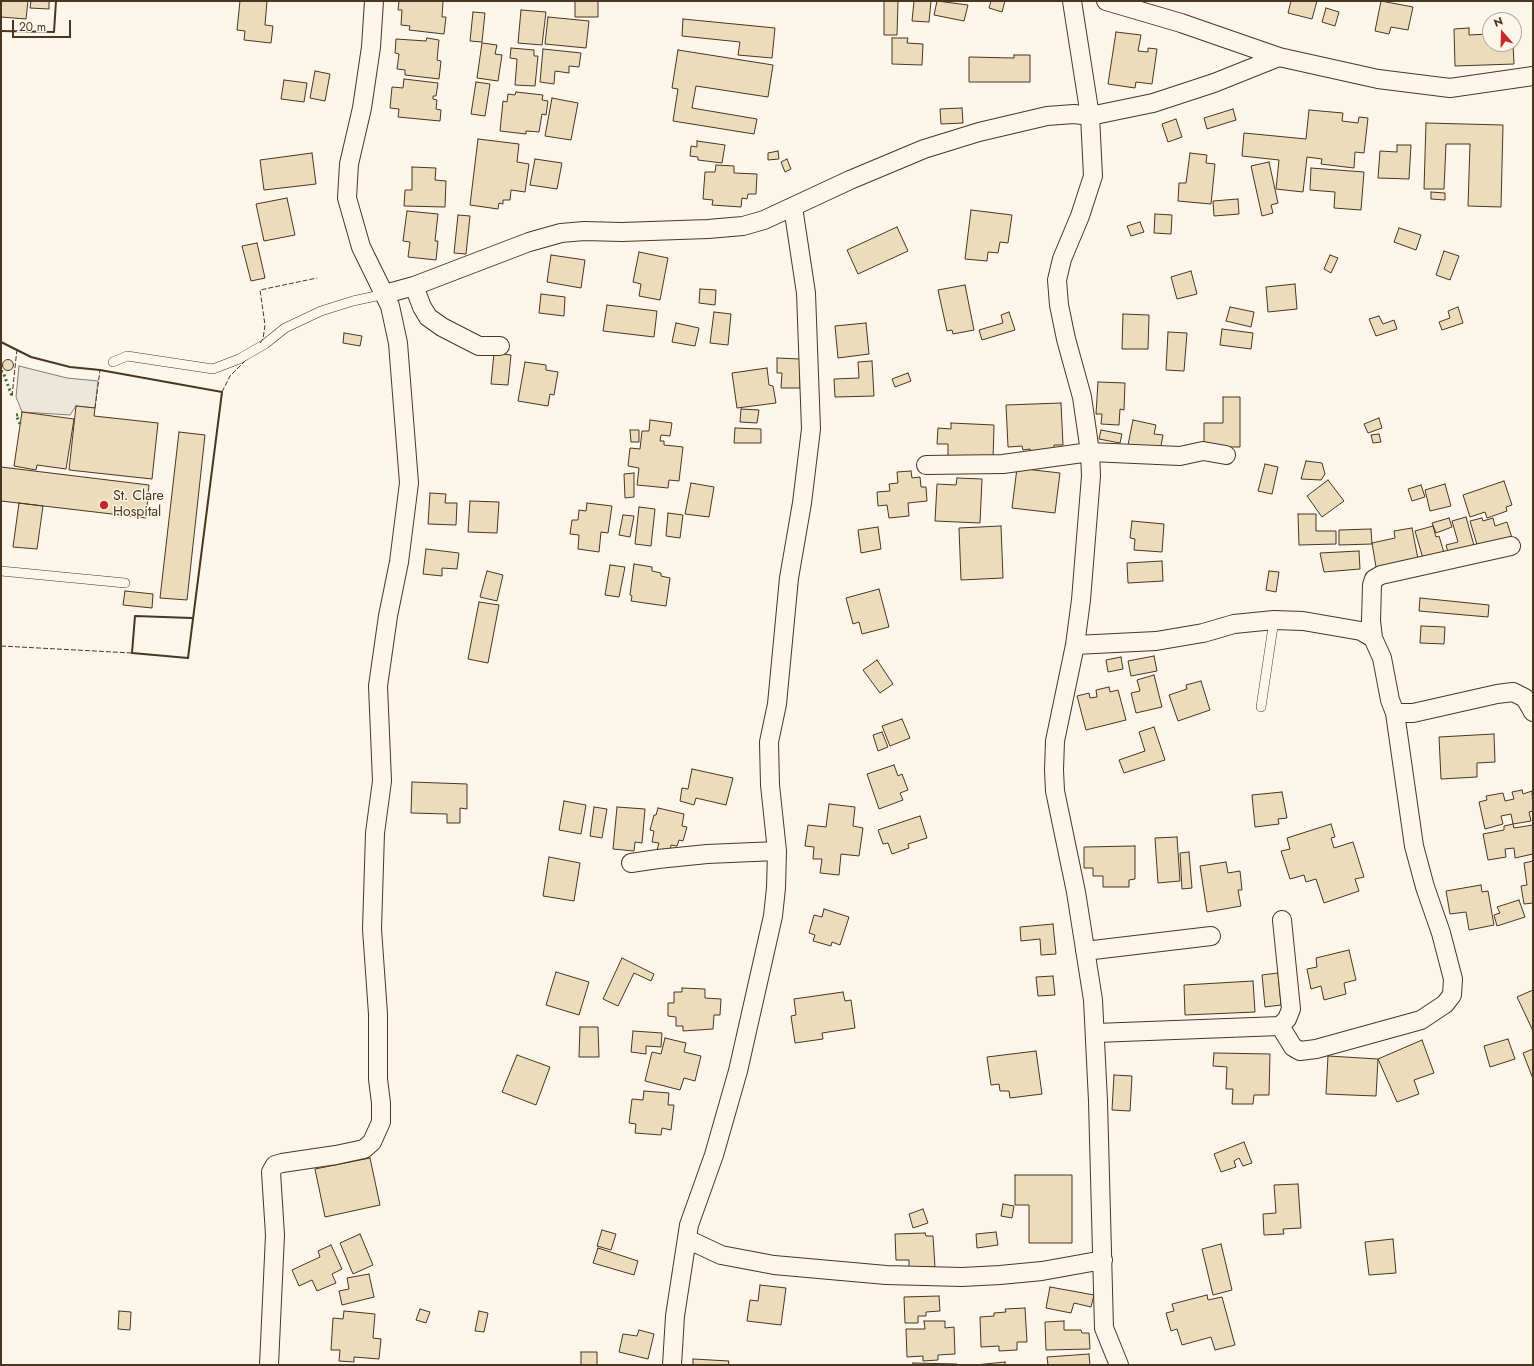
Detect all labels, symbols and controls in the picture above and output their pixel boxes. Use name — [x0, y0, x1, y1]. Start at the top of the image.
scale bar — [14, 12, 73, 38]
north arrow — [1482, 12, 1522, 52]
text: N — [1491, 13, 1505, 31]
text: 20 m — [19, 18, 46, 36]
place label: St. Clare Hospital — [113, 489, 164, 522]
marker: St. Clare Hospital — [98, 499, 110, 511]

